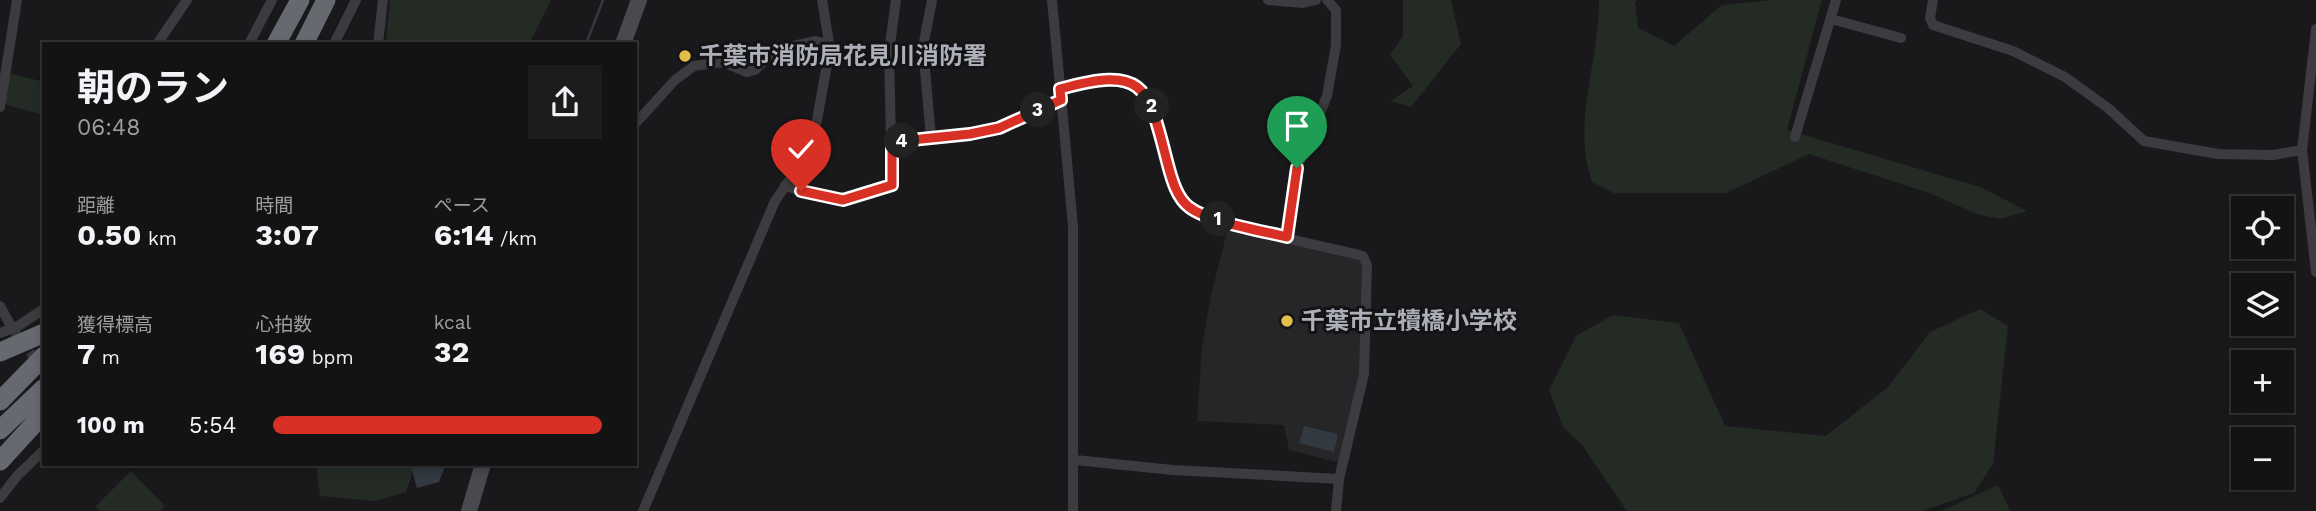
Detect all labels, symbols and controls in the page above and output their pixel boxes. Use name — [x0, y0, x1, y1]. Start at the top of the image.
place label: 千葉市消防局花見川消防署 — [699, 42, 987, 70]
marker: 千葉市消防局花見川消防署 — [677, 48, 693, 64]
button: share — [528, 65, 602, 139]
text: 朝のラン — [77, 66, 229, 110]
pin: 2 — [1134, 88, 1170, 124]
pin: 3 — [1020, 92, 1056, 128]
text: 2 — [1146, 94, 1157, 117]
pin — [1267, 96, 1327, 168]
text: 3 — [1032, 98, 1043, 121]
icon: arrive — [1278, 107, 1316, 145]
text: 06:48 — [77, 114, 140, 141]
pin — [771, 119, 831, 191]
pin: 4 — [884, 124, 920, 158]
text: 4 — [895, 129, 908, 152]
icon: check — [782, 130, 820, 168]
text: 距離 — [77, 194, 115, 217]
text: 時間 — [255, 194, 293, 217]
text: ペース — [434, 194, 490, 217]
map controls — [2231, 196, 2294, 490]
button: locate — [2231, 196, 2294, 259]
pin: 1 — [1200, 202, 1236, 236]
text: 1 — [1213, 207, 1222, 230]
text: 0.50 — [77, 217, 142, 252]
text: 3:07 — [255, 217, 319, 252]
text: 6:14 — [434, 217, 494, 252]
text: km — [142, 227, 177, 250]
text: /km — [494, 227, 537, 250]
button: layers — [2231, 273, 2294, 336]
place label: 千葉市立犢橋小学校 — [1301, 307, 1517, 335]
text: kcal — [434, 311, 471, 334]
text: 獲得標高 — [77, 313, 153, 336]
text: 心拍数 — [255, 313, 312, 336]
marker: 千葉市立犢橋小学校 — [1279, 313, 1295, 329]
text: 32 — [434, 334, 469, 369]
text: 7 — [77, 336, 95, 371]
text: 169 — [255, 336, 305, 371]
text: m — [95, 346, 120, 369]
text: bpm — [305, 346, 354, 369]
button: + — [2231, 350, 2294, 413]
text: 100 m — [77, 412, 145, 439]
text: 5:54 — [189, 412, 237, 439]
button: − — [2231, 427, 2294, 490]

